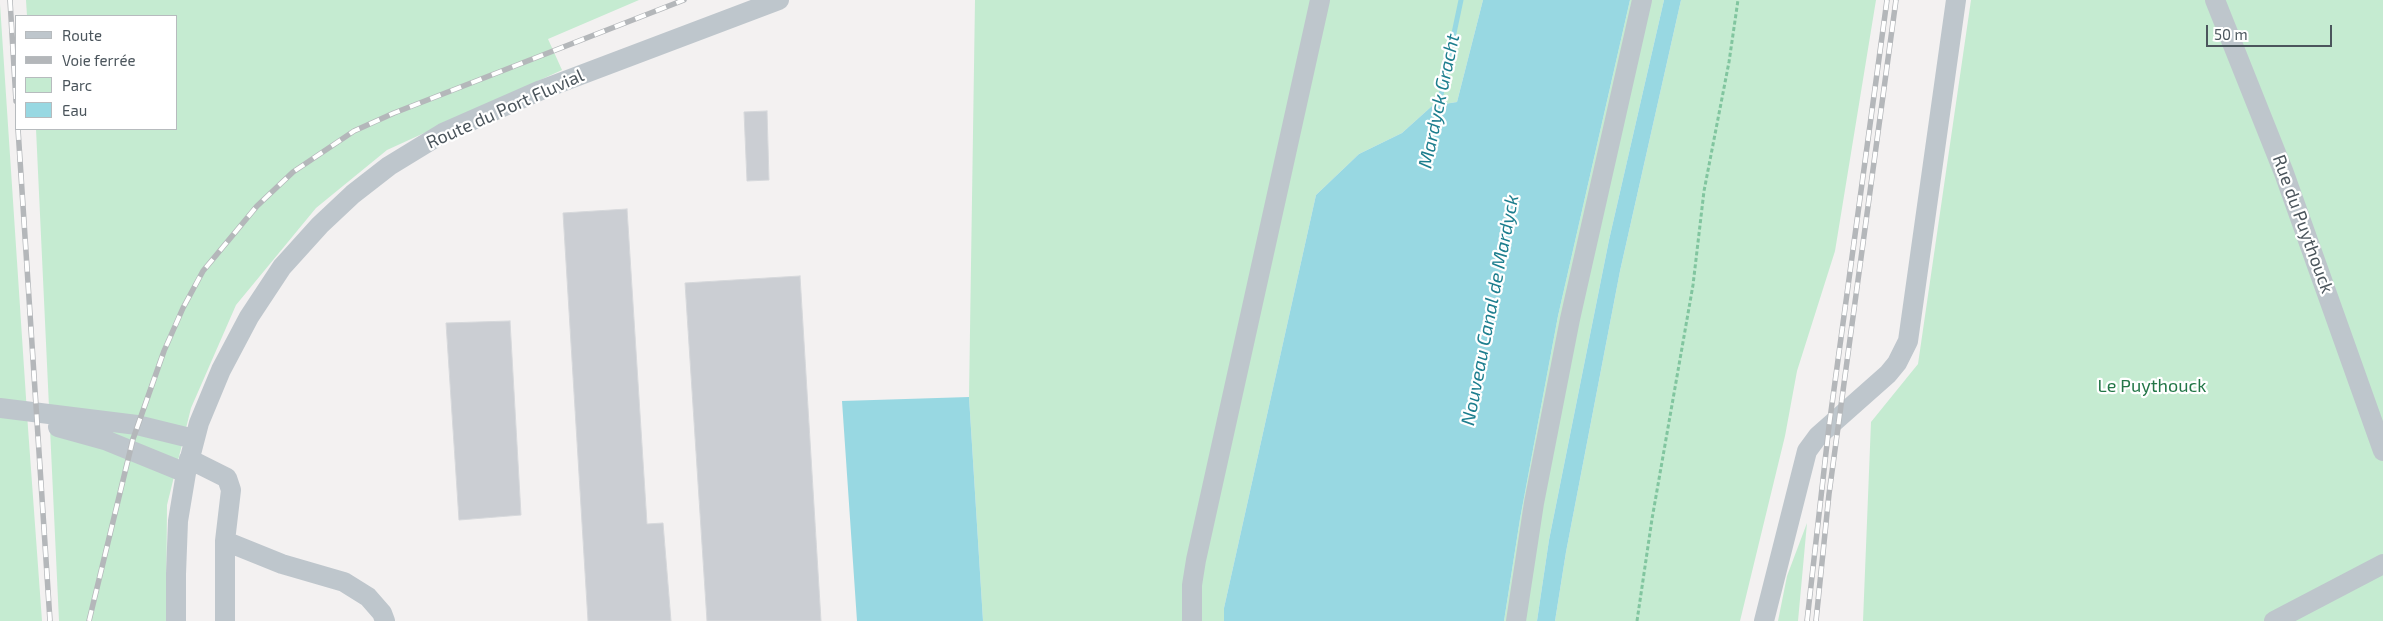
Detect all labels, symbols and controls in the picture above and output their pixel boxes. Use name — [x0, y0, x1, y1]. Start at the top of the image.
legend — [15, 15, 178, 130]
scale bar — [2208, 15, 2334, 47]
text: 50 m — [2214, 25, 2248, 43]
text: Route — [62, 26, 102, 44]
water label: Mardyck Gracht — [1414, 32, 1464, 170]
text: Voie ferrée — [62, 51, 136, 69]
street label: Route du Port Fluvial — [423, 65, 587, 153]
text: Parc — [62, 76, 92, 94]
text: Eau — [62, 101, 87, 119]
street label: Rue du Puythouck — [2268, 152, 2338, 296]
water label: Nouveau Canal de Mardyck — [1456, 193, 1524, 427]
park label: Le Puythouck — [2097, 375, 2207, 397]

